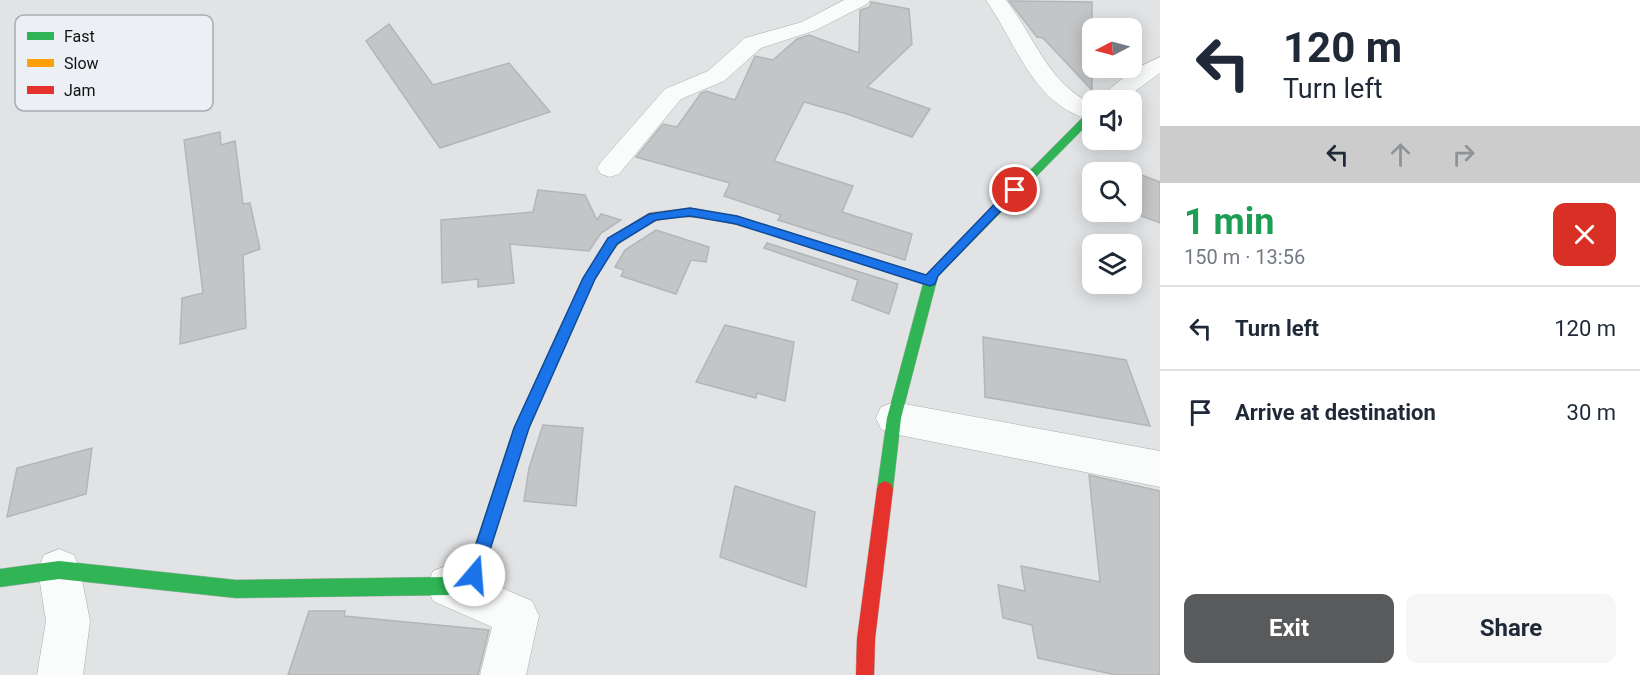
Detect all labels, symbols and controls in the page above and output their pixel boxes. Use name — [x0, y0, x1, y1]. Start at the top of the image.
legend — [15, 15, 213, 111]
north arrow — [1082, 18, 1142, 78]
map controls — [1082, 18, 1142, 294]
text: 120 m — [1283, 23, 1402, 72]
icon: left — [1184, 24, 1262, 102]
text: Fast — [64, 27, 95, 46]
text: Slow — [64, 54, 99, 73]
text: Turn left — [1283, 73, 1383, 105]
text: Jam — [64, 81, 96, 100]
button: sound — [1082, 90, 1142, 150]
icon: left — [1321, 138, 1354, 171]
icon: ahead — [1384, 138, 1417, 171]
icon: right — [1447, 138, 1480, 171]
button: search — [1082, 162, 1142, 222]
pin — [989, 164, 1040, 215]
icon: arrive — [998, 173, 1031, 206]
text: 1 min — [1184, 201, 1275, 243]
button: close — [1553, 203, 1616, 266]
button: layers — [1082, 234, 1142, 294]
text: 150 m · 13:56 — [1184, 245, 1305, 269]
icon: left — [1184, 312, 1217, 345]
text: Turn left — [1235, 316, 1319, 341]
text: 120 m — [1554, 316, 1616, 341]
icon: arrive — [1184, 396, 1217, 429]
text: Arrive at destination — [1235, 400, 1436, 425]
text: 30 m — [1567, 400, 1616, 425]
position arrow — [442, 543, 506, 607]
button: Exit — [1184, 594, 1394, 663]
button: Share — [1406, 594, 1616, 663]

